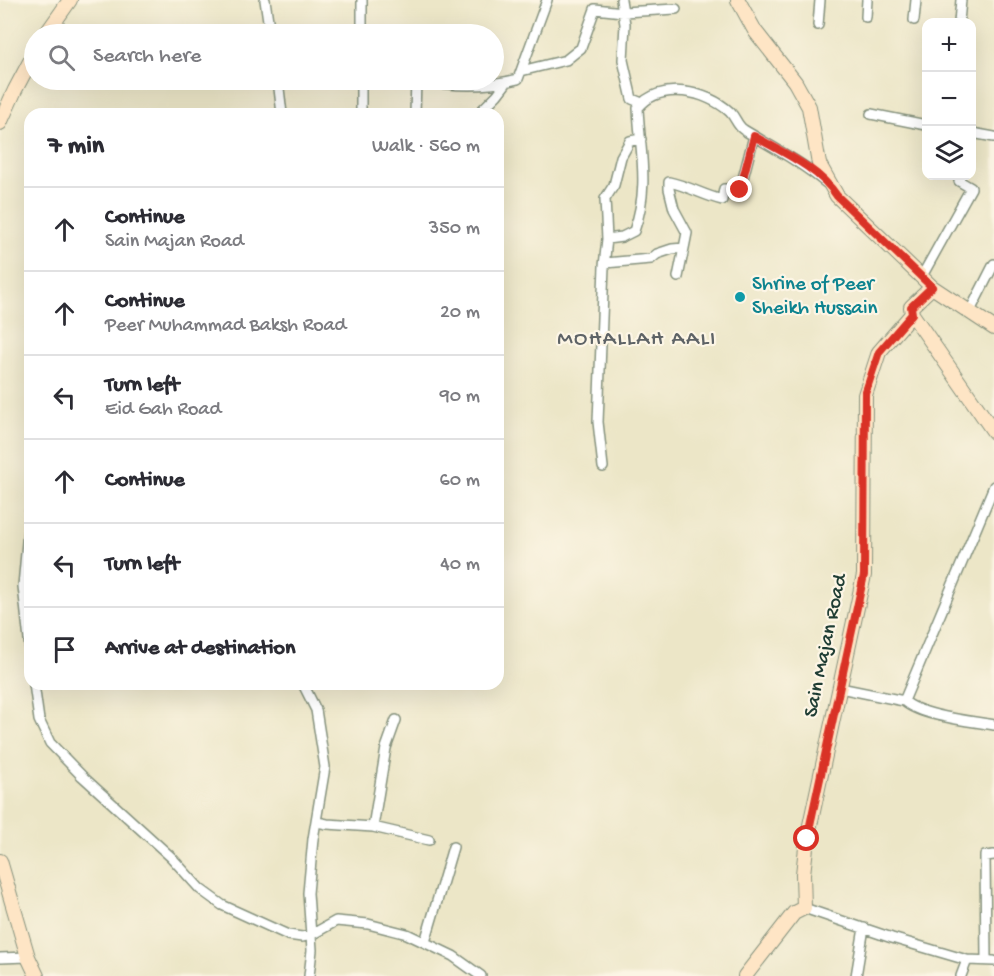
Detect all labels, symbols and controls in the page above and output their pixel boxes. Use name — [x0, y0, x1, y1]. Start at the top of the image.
map controls — [922, 18, 976, 180]
button: + — [922, 18, 976, 72]
search box — [24, 24, 504, 90]
icon: search — [45, 41, 78, 74]
text: Search here — [93, 44, 201, 70]
button: − — [922, 72, 976, 126]
button: layers — [922, 126, 976, 180]
text: 7 min — [48, 132, 104, 163]
text: Walk · 560 m — [372, 136, 480, 159]
route end — [726, 176, 752, 202]
text: Continue — [105, 205, 185, 231]
icon: ahead — [48, 213, 81, 246]
text: 350 m — [429, 218, 480, 241]
text: Sain Majan Road — [105, 231, 244, 254]
place label: Shrine of Peer Sheikh Hussain — [752, 273, 878, 322]
text: Continue — [105, 289, 185, 315]
marker: Shrine of Peer Sheikh Hussain — [733, 290, 747, 304]
icon: ahead — [48, 297, 81, 330]
text: 20 m — [440, 302, 480, 325]
text: Peer Muhammad Baksh Road — [105, 315, 346, 338]
district label: MOHALLAH AALI — [557, 327, 717, 353]
text: Turn left — [105, 373, 179, 399]
icon: left — [48, 381, 81, 414]
text: 90 m — [440, 386, 480, 409]
text: Eid Gah Road — [105, 399, 221, 422]
icon: ahead — [48, 465, 81, 498]
text: Continue — [105, 468, 185, 494]
text: 60 m — [440, 470, 480, 493]
icon: left — [48, 549, 81, 582]
text: Turn left — [105, 552, 179, 578]
text: 40 m — [440, 554, 480, 577]
street label: Sain Majan Road — [800, 570, 855, 720]
icon: arrive — [48, 633, 81, 666]
text: Arrive at destination — [105, 636, 295, 662]
route start — [793, 825, 819, 851]

